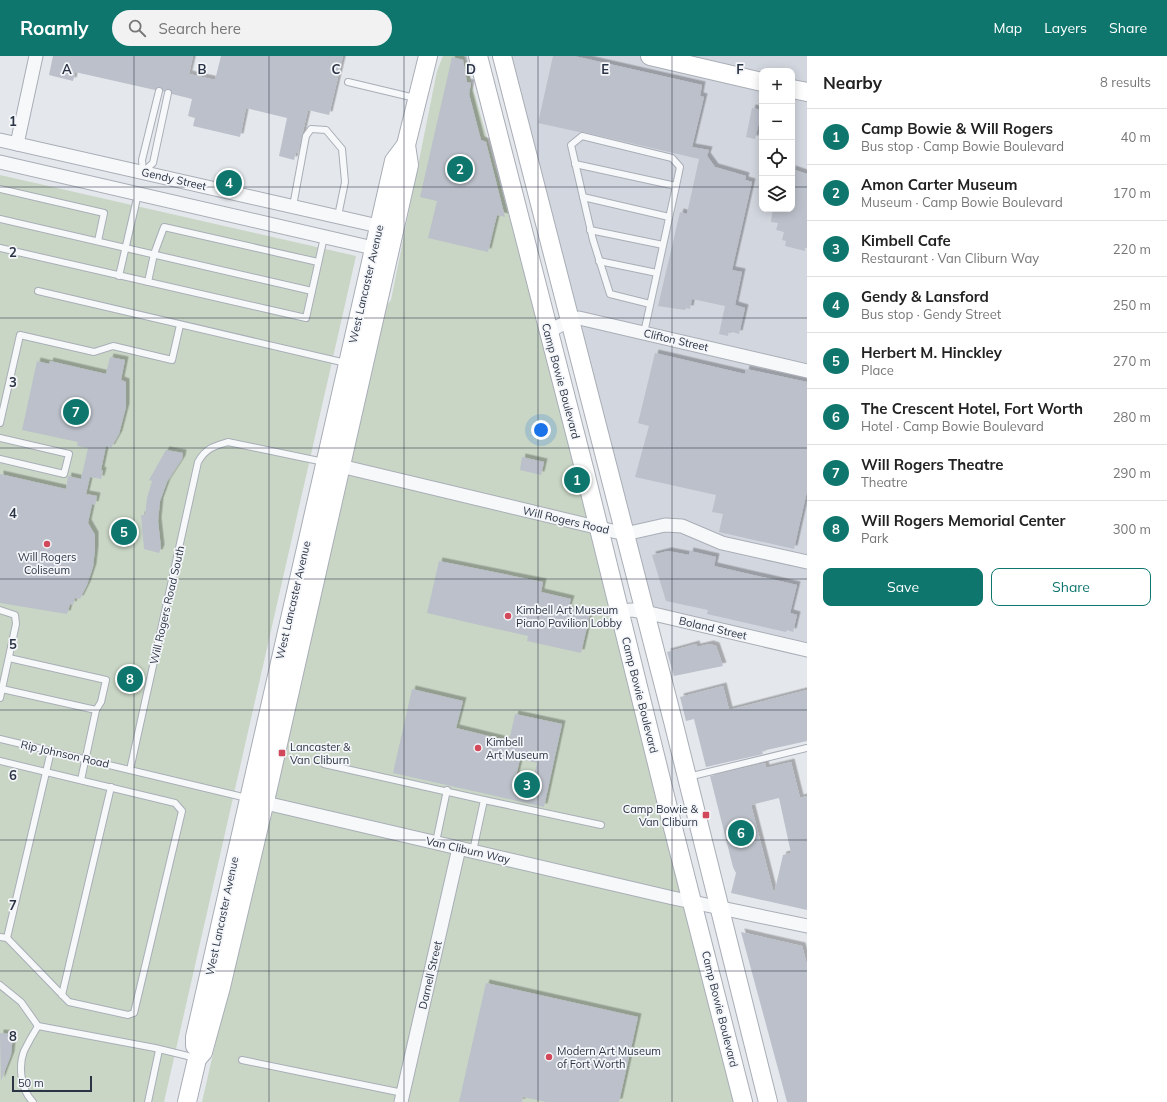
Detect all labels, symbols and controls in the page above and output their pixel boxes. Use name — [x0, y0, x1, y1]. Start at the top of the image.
search box — [112, 10, 392, 46]
text: Roamly — [20, 16, 88, 40]
icon: search — [126, 17, 148, 39]
text: Search here — [158, 19, 241, 38]
text: Map — [993, 19, 1022, 37]
text: Layers — [1044, 19, 1087, 37]
text: Share — [1109, 19, 1147, 37]
text: A — [62, 61, 72, 77]
text: B — [198, 61, 207, 77]
text: C — [332, 61, 341, 77]
text: D — [466, 61, 476, 77]
text: E — [601, 61, 609, 77]
text: F — [736, 61, 744, 77]
map controls — [759, 68, 795, 212]
button: + — [759, 68, 795, 104]
text: Nearby — [823, 72, 882, 93]
text: 8 results — [1100, 74, 1151, 90]
button: − — [759, 104, 795, 140]
text: 1 — [9, 113, 17, 129]
text: Camp Bowie & Will Rogers — [861, 119, 1053, 138]
text: 1 — [832, 129, 840, 145]
text: 40 m — [1121, 129, 1151, 145]
text: Bus stop · Camp Bowie Boulevard — [861, 138, 1064, 154]
button: locate — [759, 140, 795, 176]
pin: 2 — [447, 154, 473, 184]
street label: Gendy Street — [140, 165, 208, 193]
pin: 4 — [216, 168, 242, 198]
text: Amon Carter Museum — [861, 175, 1017, 194]
button: layers — [759, 176, 795, 212]
text: 2 — [832, 185, 840, 201]
text: 170 m — [1113, 185, 1151, 201]
text: Museum · Camp Bowie Boulevard — [861, 194, 1063, 210]
street label: West Lancaster Avenue — [346, 223, 386, 345]
text: Kimbell Cafe — [861, 231, 951, 250]
text: 3 — [832, 241, 840, 257]
text: 220 m — [1113, 241, 1151, 257]
text: 2 — [9, 244, 17, 260]
text: Restaurant · Van Cliburn Way — [861, 250, 1039, 266]
text: Gendy & Lansford — [861, 287, 989, 306]
text: 4 — [832, 297, 840, 313]
text: 250 m — [1113, 297, 1151, 313]
text: Bus stop · Gendy Street — [861, 306, 1001, 322]
street label: Camp Bowie Boulevard — [539, 322, 583, 440]
street label: Clifton Street — [642, 326, 710, 354]
text: Herbert M. Hinckley — [861, 343, 1002, 362]
text: 5 — [832, 353, 840, 369]
text: 270 m — [1113, 353, 1151, 369]
text: Place — [861, 362, 894, 378]
text: 3 — [9, 374, 17, 390]
pin: 7 — [63, 397, 89, 427]
text: The Crescent Hotel, Fort Worth — [861, 399, 1083, 418]
text: 6 — [832, 409, 840, 425]
text: 280 m — [1113, 409, 1151, 425]
text: Hotel · Camp Bowie Boulevard — [861, 418, 1044, 434]
your location — [531, 420, 551, 440]
text: Will Rogers Theatre — [861, 455, 1003, 474]
pin: 1 — [564, 465, 590, 495]
text: 7 — [832, 465, 840, 481]
text: 290 m — [1113, 465, 1151, 481]
text: Theatre — [861, 474, 908, 490]
street label: Will Rogers Road — [521, 503, 611, 537]
text: 4 — [9, 505, 17, 521]
text: Will Rogers Memorial Center — [861, 511, 1065, 530]
pin: 5 — [111, 517, 137, 547]
text: 8 — [832, 521, 840, 537]
text: 300 m — [1113, 521, 1151, 537]
text: Park — [861, 530, 888, 546]
marker: Will Rogers Coliseum — [42, 539, 52, 549]
street label: West Lancaster Avenue — [273, 539, 313, 661]
street label: Will Rogers Road South — [147, 544, 187, 666]
place label: Will Rogers Coliseum — [18, 550, 76, 577]
button: Save — [823, 568, 983, 606]
button: Share — [991, 568, 1151, 606]
place label: Kimbell Art Museum Piano Pavilion Lobby — [516, 603, 622, 630]
marker: Kimbell Art Museum Piano Pavilion Lobby — [503, 611, 513, 621]
street label: Boland Street — [678, 613, 748, 643]
street label: Camp Bowie Boulevard — [619, 635, 661, 755]
text: 5 — [9, 636, 17, 652]
pin: 8 — [117, 664, 143, 694]
place label: Kimbell Art Museum — [486, 735, 548, 762]
street label: Rip Johnson Road — [19, 737, 111, 771]
place label: Lancaster & Van Cliburn — [290, 740, 351, 767]
marker: Kimbell Art Museum — [473, 743, 483, 753]
marker: Lancaster & Van Cliburn — [277, 748, 287, 758]
text: 6 — [9, 767, 17, 783]
pin: 3 — [514, 770, 540, 800]
place label: Camp Bowie & Van Cliburn — [623, 802, 699, 829]
marker: Camp Bowie & Van Cliburn — [701, 810, 711, 820]
pin: 6 — [728, 818, 754, 848]
street label: Van Cliburn Way — [425, 834, 512, 867]
street label: West Lancaster Avenue — [203, 855, 241, 977]
text: 7 — [9, 897, 17, 913]
street label: Darnell Street — [415, 939, 445, 1011]
street label: Camp Bowie Boulevard — [699, 949, 741, 1069]
text: 8 — [9, 1028, 17, 1044]
place label: Modern Art Museum of Fort Worth — [557, 1044, 661, 1071]
marker: Modern Art Museum of Fort Worth — [544, 1052, 554, 1062]
scale bar — [12, 1074, 92, 1093]
text: 50 m — [18, 1076, 44, 1090]

